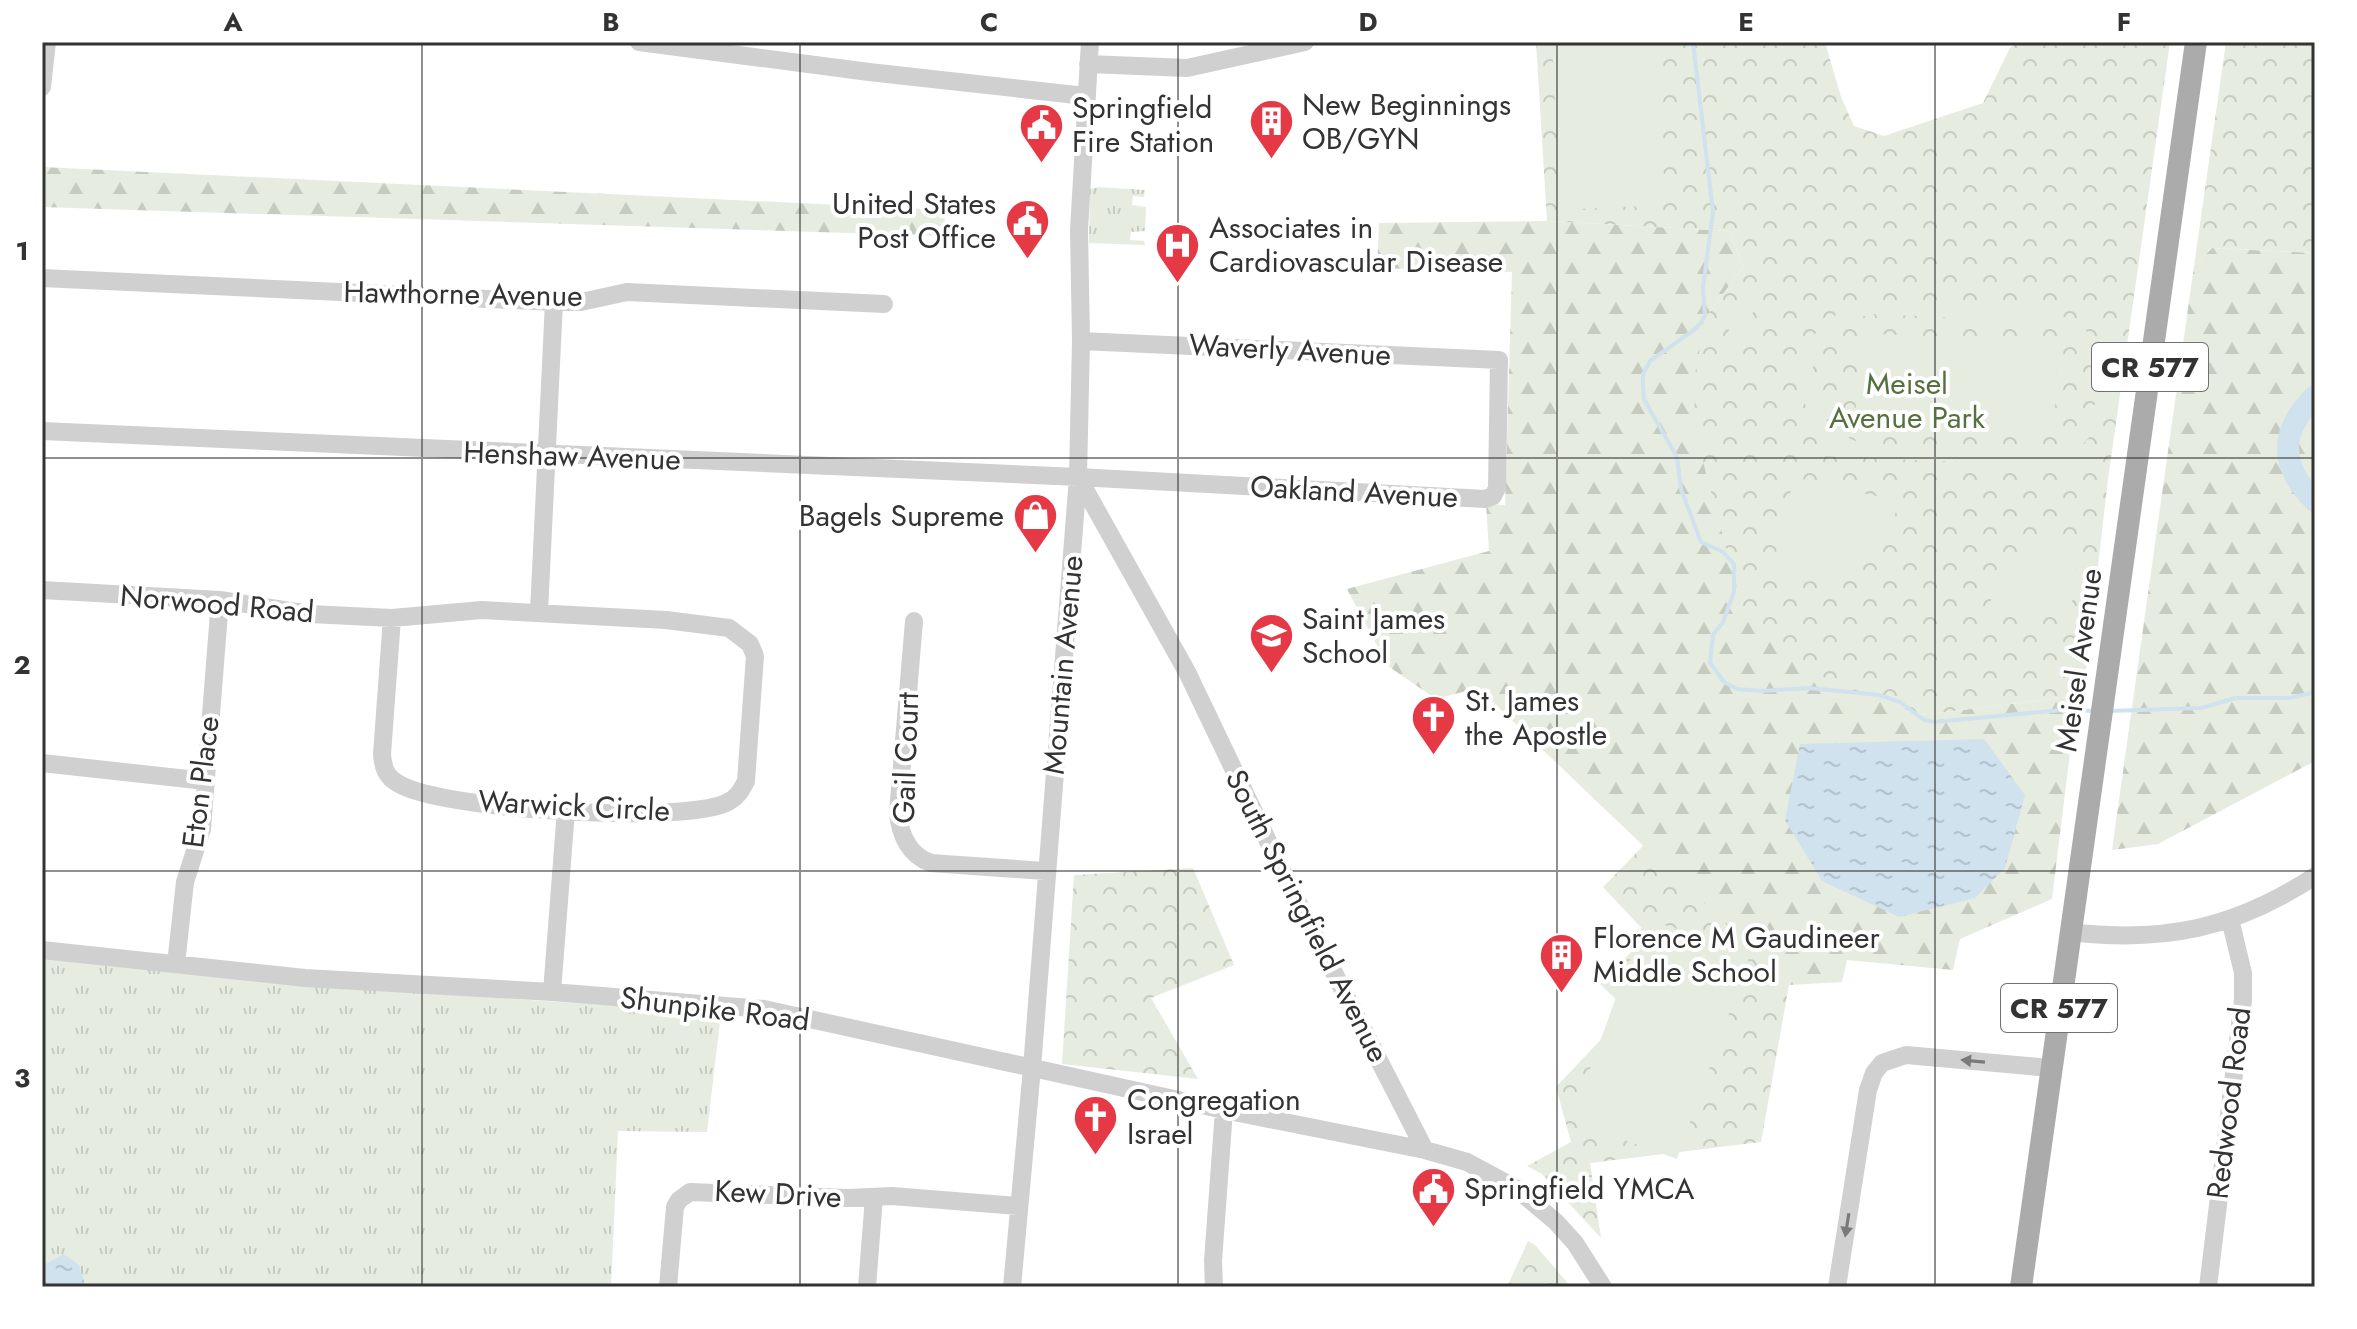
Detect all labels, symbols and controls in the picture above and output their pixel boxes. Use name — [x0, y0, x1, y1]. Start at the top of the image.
text: A — [222, 3, 243, 41]
text: B — [602, 3, 620, 41]
text: C — [980, 3, 998, 41]
text: D — [1358, 3, 1378, 41]
text: E — [1738, 3, 1754, 41]
text: F — [2117, 3, 2131, 41]
place label: New Beginnings OB/GYN — [1302, 83, 1511, 160]
place label: Springfield Fire Station — [1072, 86, 1214, 163]
building icon: New Beginnings OB/GYN — [1247, 98, 1295, 161]
public building icon: Springfield Fire Station — [1017, 101, 1065, 164]
place label: United States Post Office — [832, 182, 996, 259]
public building icon: United States Post Office — [1003, 197, 1051, 260]
place label: Associates in Cardiovascular Disease — [1209, 206, 1503, 283]
hospital icon: Associates in Cardiovascular Disease — [1154, 221, 1202, 284]
text: 1 — [15, 232, 29, 270]
street label: Hawthorne Avenue — [343, 270, 583, 317]
street label: Waverly Avenue — [1188, 323, 1392, 376]
road number: CR 577 — [2092, 343, 2208, 391]
park label: Meisel Avenue Park — [1829, 362, 1986, 439]
street label: Henshaw Avenue — [463, 430, 682, 481]
street label: Oakland Avenue — [1249, 465, 1459, 518]
shop icon: Bagels Supreme — [1011, 492, 1059, 555]
place label: Bagels Supreme — [799, 494, 1004, 537]
street label: Mountain Avenue — [1032, 554, 1093, 776]
street label: Meisel Avenue — [2044, 566, 2113, 754]
street label: Norwood Road — [118, 574, 316, 633]
place label: Saint James School — [1302, 597, 1445, 674]
school or university icon: Saint James School — [1247, 612, 1295, 675]
text: 2 — [13, 646, 31, 684]
place label: St. James the Apostle — [1465, 679, 1607, 756]
street label: Gail Court — [882, 691, 929, 824]
church icon: St. James the Apostle — [1410, 694, 1458, 757]
street label: Eton Place — [171, 714, 230, 850]
street label: South Springfield Avenue — [1215, 762, 1400, 1070]
street label: Warwick Circle — [477, 779, 671, 832]
place label: Florence M Gaudineer Middle School — [1593, 916, 1880, 993]
building icon: Florence M Gaudineer Middle School — [1538, 931, 1586, 994]
street label: Shunpike Road — [618, 976, 812, 1041]
road number: CR 577 — [2001, 984, 2117, 1032]
street label: Redwood Road — [2195, 1005, 2262, 1201]
one-way arrow — [1960, 1054, 1985, 1067]
text: 3 — [14, 1059, 30, 1097]
place label: Congregation Israel — [1127, 1078, 1301, 1155]
church icon: Congregation Israel — [1072, 1093, 1120, 1156]
public building icon: Springfield YMCA — [1409, 1165, 1457, 1228]
place label: Springfield YMCA — [1464, 1167, 1695, 1210]
street label: Kew Drive — [713, 1169, 843, 1218]
one-way arrow — [1840, 1213, 1853, 1238]

